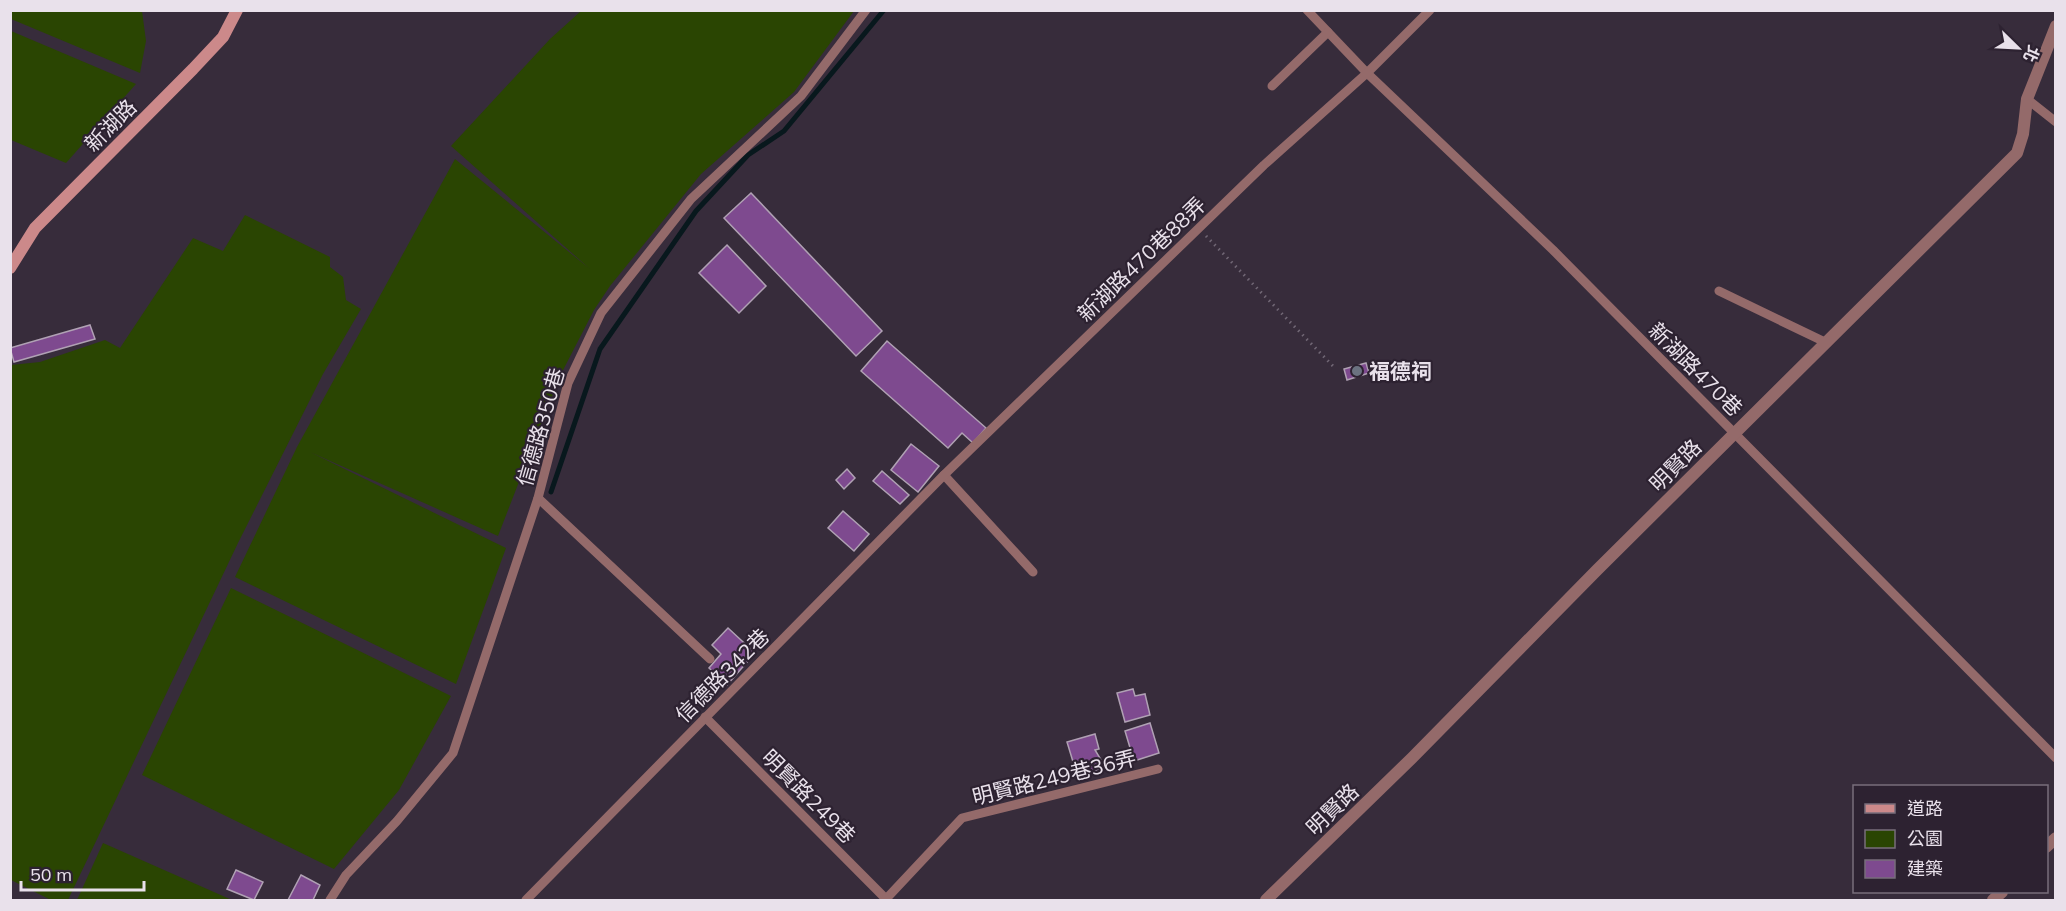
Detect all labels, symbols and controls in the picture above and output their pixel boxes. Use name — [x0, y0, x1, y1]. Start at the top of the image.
north arrow — [1988, 18, 2048, 78]
text: 北 — [2019, 43, 2044, 65]
street label: 新湖路 — [79, 94, 141, 156]
street label: 新湖路470巷88弄 — [1072, 191, 1210, 327]
street label: 新湖路470巷 — [1644, 317, 1748, 421]
place label: 福德祠 — [1369, 358, 1432, 384]
marker: 福德祠 — [1350, 364, 1364, 378]
street label: 信德路350巷 — [511, 365, 569, 489]
street label: 明賢路 — [1644, 434, 1706, 496]
street label: 信德路342巷 — [670, 623, 774, 727]
street label: 明賢路249巷 — [757, 744, 861, 848]
street label: 明賢路249巷36弄 — [969, 744, 1139, 810]
street label: 明賢路 — [1300, 778, 1364, 840]
legend — [1853, 785, 2048, 893]
text: 道路 — [1907, 797, 1943, 820]
text: 公園 — [1907, 827, 1943, 850]
scale bar — [21, 854, 144, 892]
text: 建築 — [1907, 857, 1943, 880]
text: 50 m — [30, 863, 72, 886]

